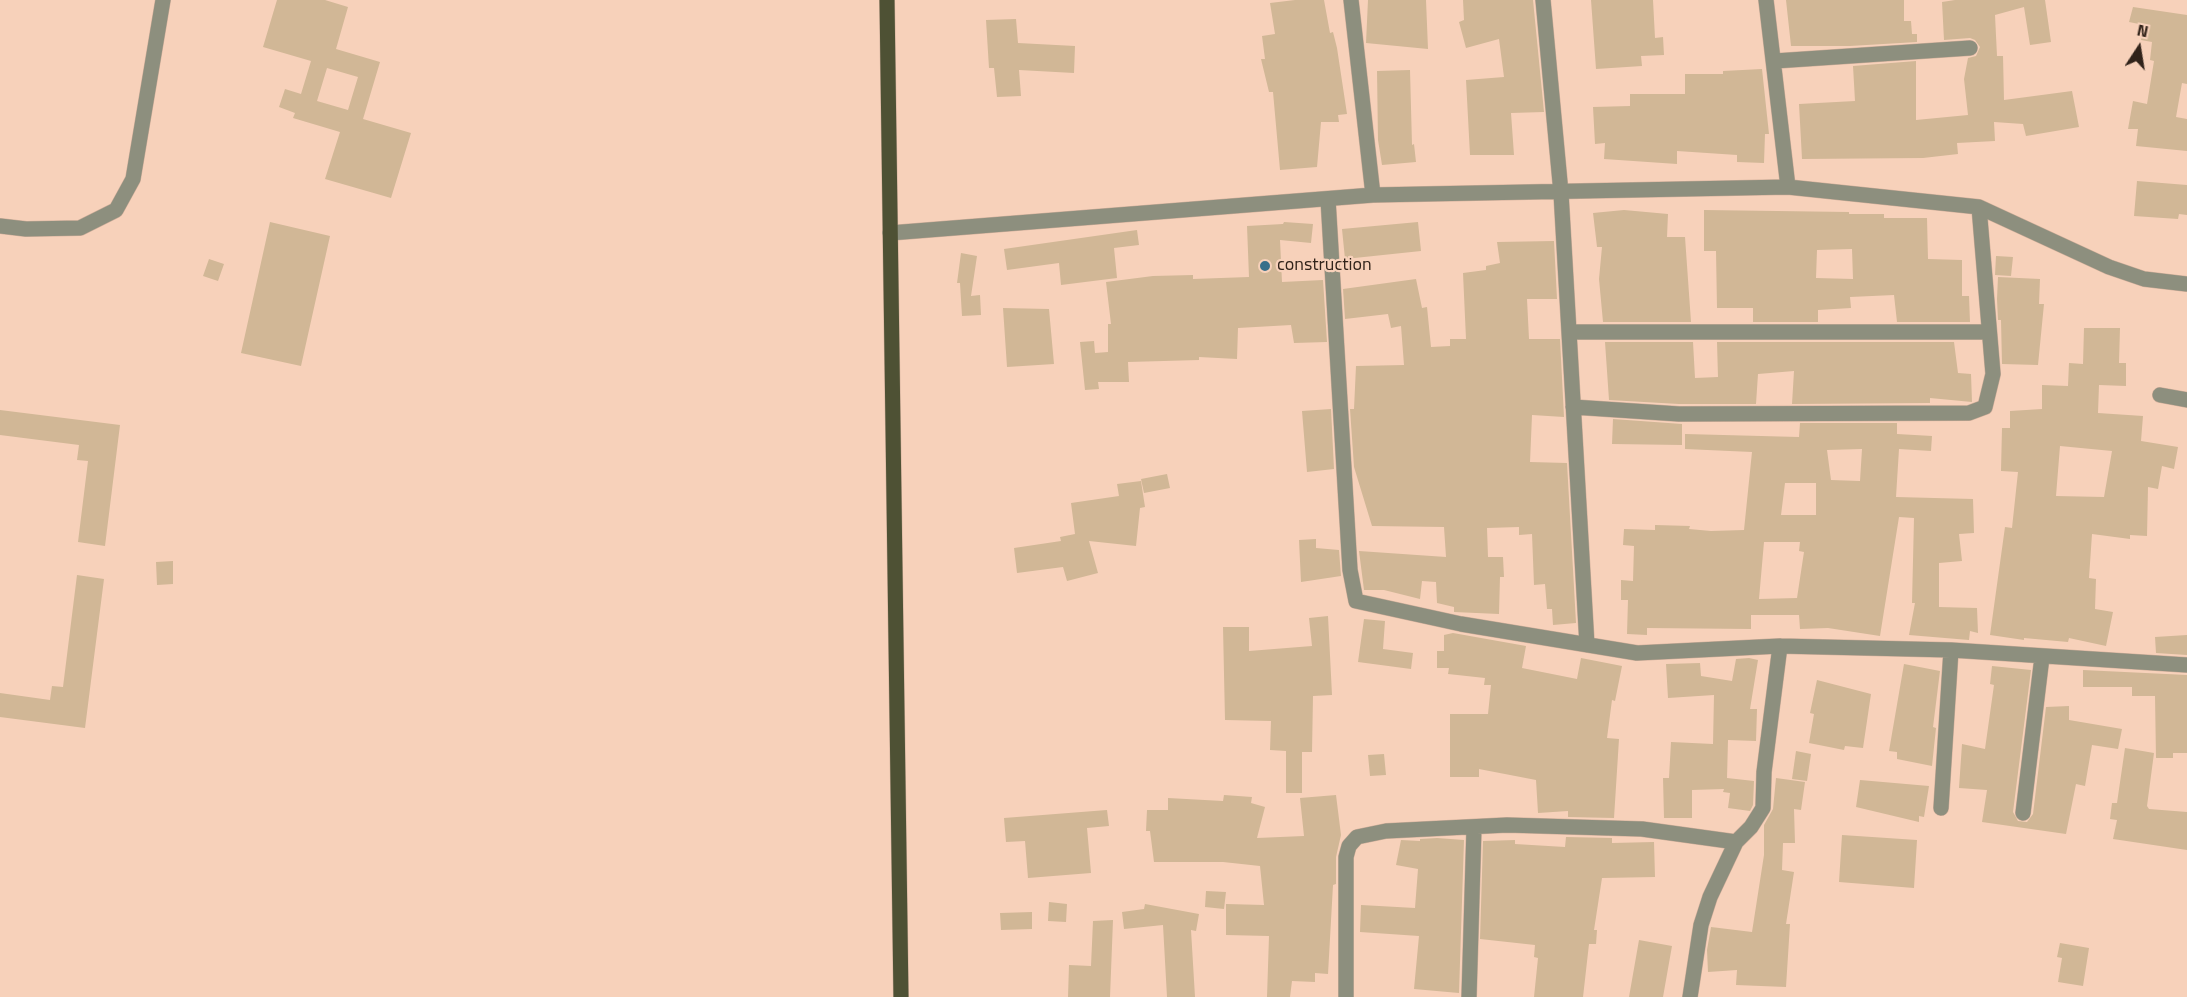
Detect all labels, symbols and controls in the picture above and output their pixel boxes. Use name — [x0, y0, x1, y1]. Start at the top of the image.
north arrow — [2109, 18, 2169, 78]
text: N — [2135, 18, 2151, 43]
place label: construction — [1277, 255, 1372, 277]
marker: construction — [1258, 259, 1272, 273]

